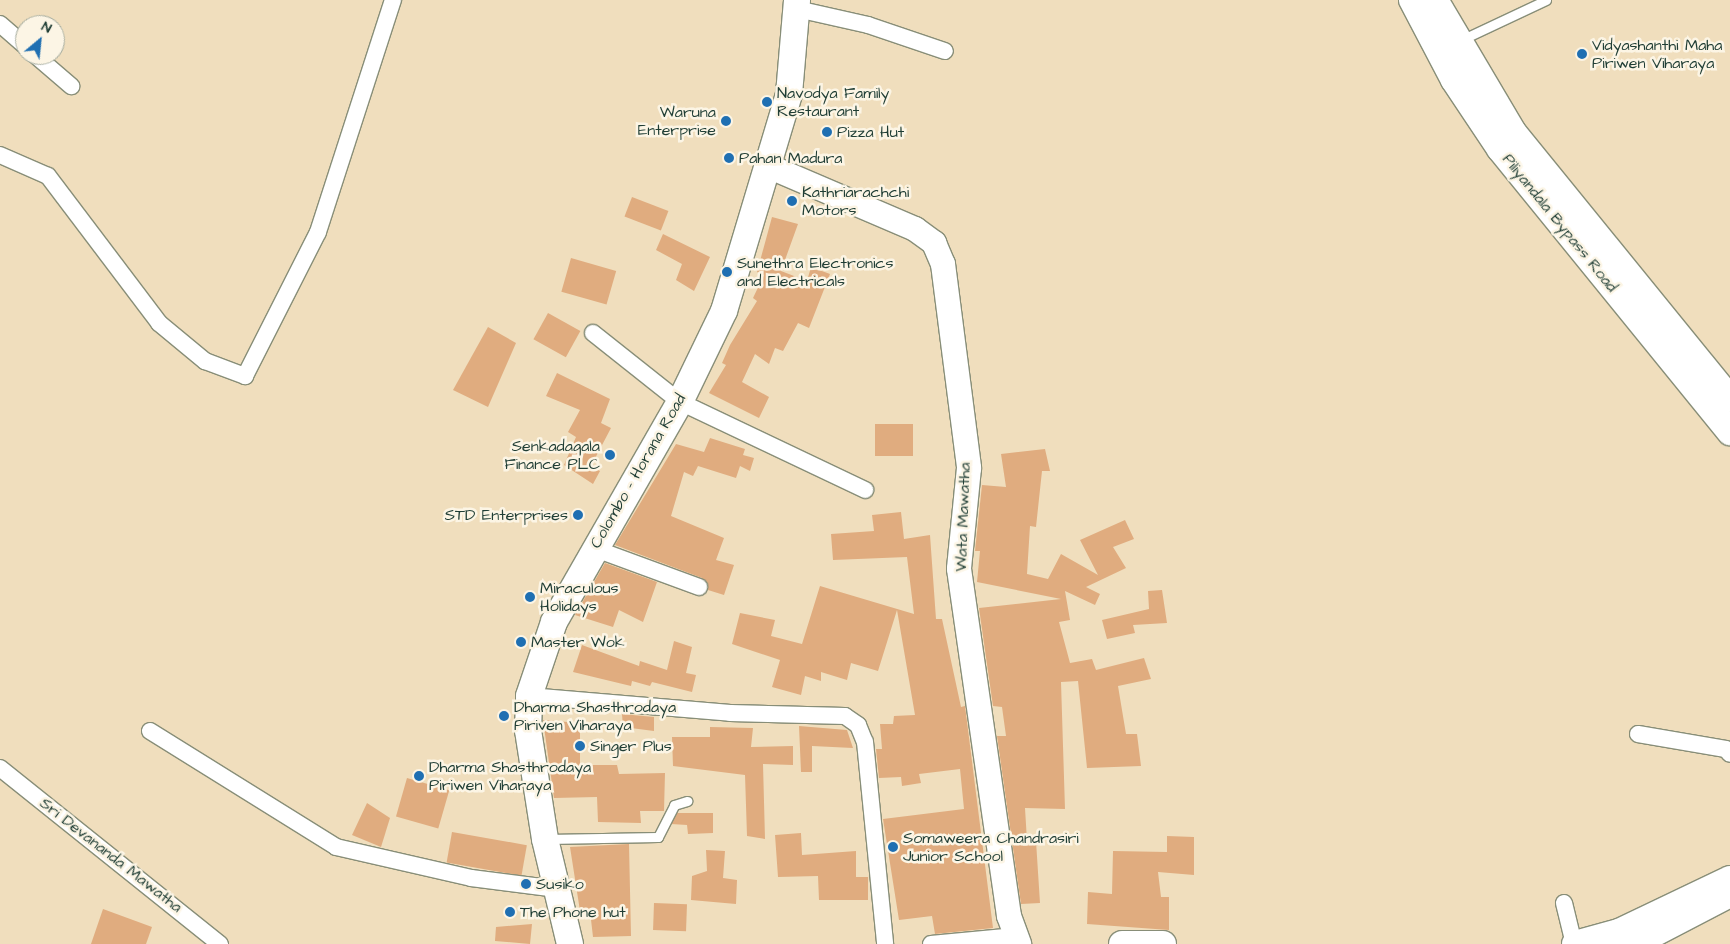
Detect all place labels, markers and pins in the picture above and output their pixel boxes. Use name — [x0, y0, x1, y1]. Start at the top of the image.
place label: Vidyashanthi Maha Piriwen Viharaya — [1592, 35, 1722, 73]
marker: Vidyashanthi Maha Piriwen Viharaya — [1576, 48, 1588, 60]
place label: Navodya Family Restaurant — [777, 83, 889, 121]
marker: Navodya Family Restaurant — [761, 96, 773, 108]
place label: Waruna Enterprise — [638, 102, 716, 140]
marker: Waruna Enterprise — [720, 115, 732, 127]
place label: Pizza Hut — [837, 122, 904, 142]
marker: Pizza Hut — [821, 126, 833, 138]
place label: Pahan Madura — [739, 148, 842, 168]
marker: Pahan Madura — [723, 152, 735, 164]
place label: Kathriarachchi Motors — [802, 182, 909, 220]
marker: Kathriarachchi Motors — [786, 195, 798, 207]
place label: Sunethra Electronics and Electricals — [737, 253, 893, 291]
marker: Sunethra Electronics and Electricals — [721, 266, 733, 278]
place label: Senkadagala Finance PLC — [505, 436, 600, 474]
marker: Senkadagala Finance PLC — [604, 449, 616, 461]
place label: STD Enterprises — [445, 505, 568, 525]
marker: STD Enterprises — [572, 509, 584, 521]
place label: Miraculous Holidays — [540, 578, 619, 616]
marker: Miraculous Holidays — [524, 591, 536, 603]
place label: Master Wok — [531, 632, 625, 652]
marker: Master Wok — [515, 636, 527, 648]
place label: Dharma Shasthrodaya Piriven Viharaya — [514, 697, 676, 735]
marker: Dharma Shasthrodaya Piriven Viharaya — [498, 710, 510, 722]
place label: Singer Plus — [590, 736, 672, 756]
marker: Singer Plus — [574, 740, 586, 752]
place label: Dharma Shasthrodaya Piriwen Viharaya — [429, 757, 591, 795]
marker: Dharma Shasthrodaya Piriwen Viharaya — [413, 770, 425, 782]
place label: Somaweera Chandrasiri Junior School — [903, 828, 1079, 866]
marker: Somaweera Chandrasiri Junior School — [887, 841, 899, 853]
place label: Susiko — [536, 874, 584, 894]
marker: Susiko — [520, 878, 532, 890]
place label: The Phone hut — [520, 902, 626, 922]
marker: The Phone hut — [504, 906, 516, 918]

